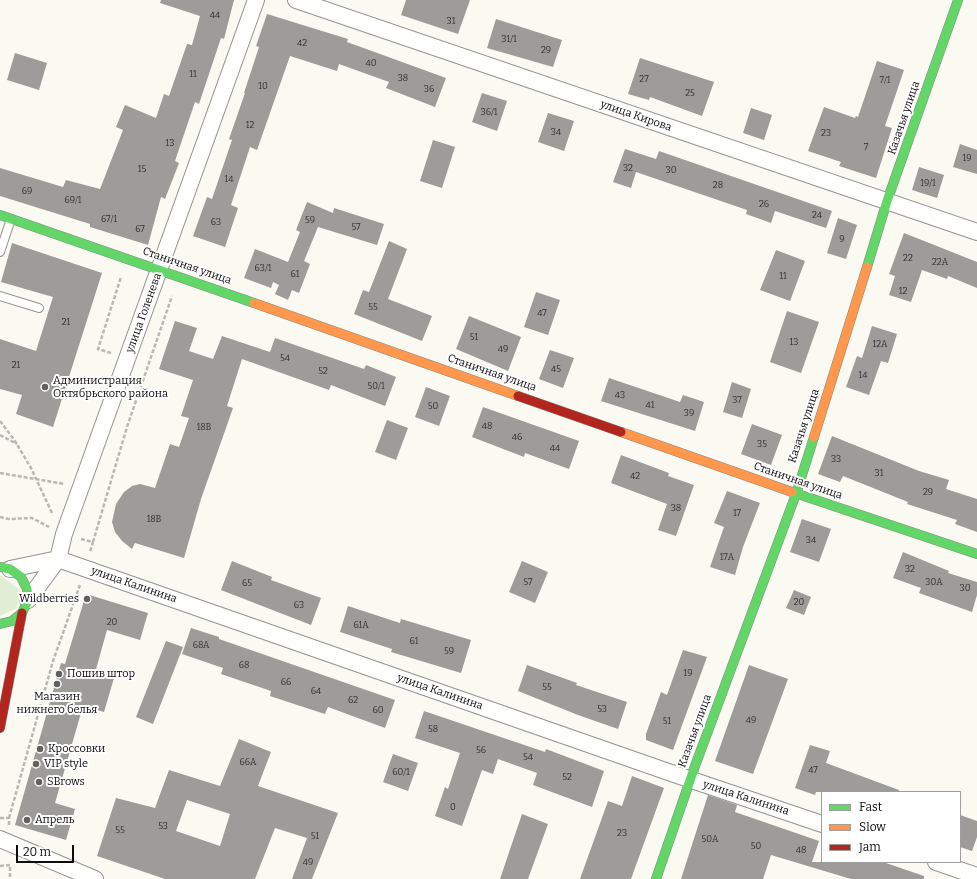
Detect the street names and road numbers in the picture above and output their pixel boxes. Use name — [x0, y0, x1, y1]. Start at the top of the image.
street label: Казачья улица — [885, 79, 923, 157]
street label: улица Кирова — [599, 98, 673, 134]
street label: Станичная улица — [141, 245, 233, 287]
street label: улица Голенева — [123, 271, 165, 355]
street label: Станичная улица — [446, 352, 538, 394]
street label: Казачья улица — [786, 387, 822, 465]
street label: Станичная улица — [752, 460, 844, 502]
street label: улица Калинина — [89, 564, 179, 606]
street label: улица Калинина — [395, 671, 485, 713]
street label: Казачья улица — [676, 693, 714, 769]
street label: улица Калинина — [701, 778, 791, 818]

